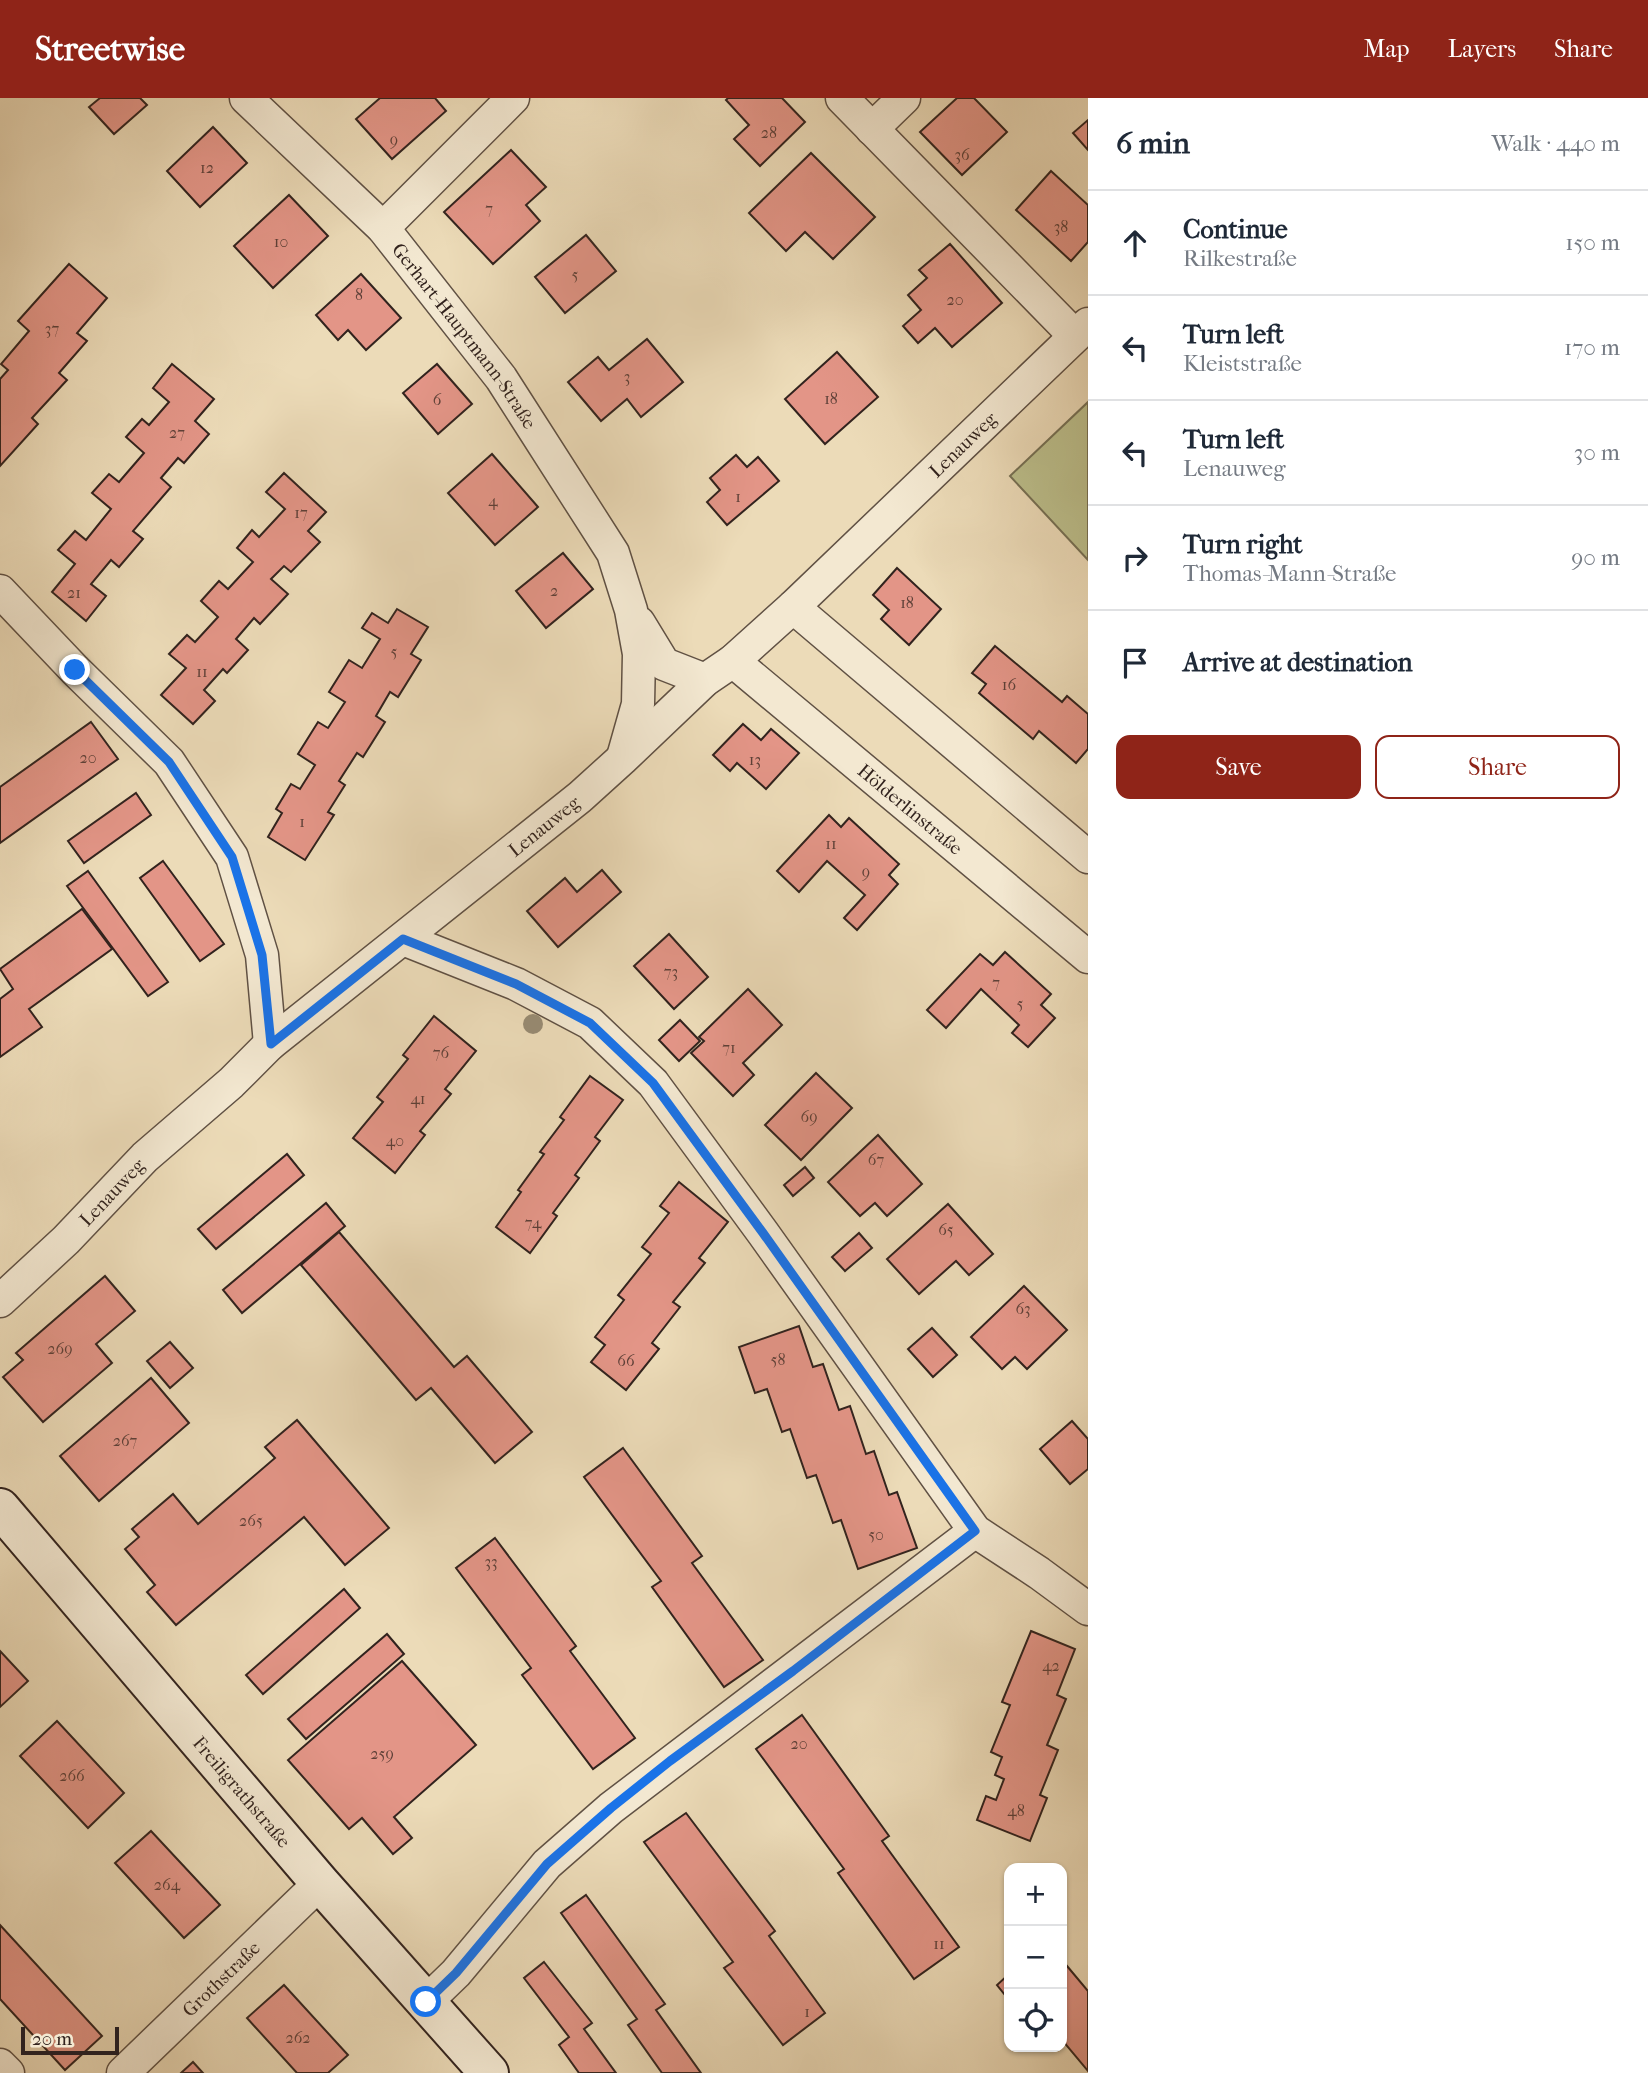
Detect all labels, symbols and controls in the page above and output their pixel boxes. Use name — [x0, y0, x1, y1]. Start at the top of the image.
text: Streetwise — [35, 30, 185, 69]
text: Map — [1364, 35, 1410, 63]
text: Layers — [1448, 35, 1516, 63]
text: Share — [1554, 35, 1613, 63]
house number: 28 — [761, 123, 777, 142]
text: 6 min — [1116, 126, 1190, 161]
house number: 9 — [390, 130, 398, 149]
text: Walk · 440 m — [1492, 130, 1620, 157]
house number: 36 — [954, 145, 970, 164]
house number: 12 — [200, 158, 214, 177]
house number: 7 — [485, 199, 493, 218]
text: Continue — [1183, 214, 1288, 245]
house number: 38 — [1054, 217, 1068, 236]
icon: ahead — [1116, 224, 1154, 262]
text: 150 m — [1565, 229, 1620, 256]
house number: 10 — [274, 232, 288, 251]
street label: Gerhart-Hauptmann-Straße — [387, 239, 541, 433]
text: Rilkestraße — [1183, 245, 1297, 272]
house number: 5 — [572, 265, 579, 284]
house number: 8 — [355, 285, 363, 304]
house number: 20 — [946, 290, 964, 309]
house number: 37 — [45, 319, 59, 338]
text: Turn left — [1183, 319, 1284, 350]
icon: left — [1116, 329, 1154, 367]
text: 170 m — [1564, 334, 1620, 361]
text: Kleiststraße — [1183, 350, 1302, 377]
house number: 3 — [624, 367, 630, 386]
house number: 18 — [824, 389, 838, 408]
house number: 6 — [433, 390, 442, 409]
street label: Lenauweg — [925, 407, 1002, 482]
house number: 27 — [169, 423, 185, 442]
text: Turn left — [1183, 424, 1284, 455]
icon: left — [1116, 434, 1154, 472]
text: 30 m — [1574, 439, 1620, 466]
text: Lenauweg — [1183, 455, 1285, 482]
house number: 1 — [735, 487, 741, 506]
house number: 4 — [488, 491, 498, 510]
house number: 17 — [294, 503, 308, 522]
text: Turn right — [1183, 529, 1303, 560]
icon: right — [1116, 539, 1154, 577]
text: 90 m — [1571, 544, 1620, 571]
text: Thomas-Mann-Straße — [1183, 560, 1396, 587]
house number: 2 — [550, 581, 558, 600]
house number: 21 — [67, 583, 81, 602]
house number: 18 — [900, 593, 914, 612]
house number: 5 — [391, 642, 398, 661]
icon: arrive — [1116, 644, 1154, 682]
text: Arrive at destination — [1183, 647, 1413, 678]
route end — [59, 654, 90, 685]
house number: 11 — [196, 662, 208, 681]
house number: 16 — [1002, 675, 1016, 694]
button: Save — [1116, 735, 1361, 799]
button: Share — [1375, 735, 1620, 799]
house number: 20 — [79, 748, 97, 767]
house number: 13 — [749, 750, 761, 769]
street label: Hölderlinstraße — [853, 760, 967, 860]
street label: Lenauweg — [504, 791, 585, 862]
house number: 1 — [299, 812, 305, 831]
house number: 11 — [825, 834, 837, 853]
house number: 9 — [862, 862, 870, 881]
house number: 73 — [664, 962, 678, 981]
house number: 7 — [992, 973, 1000, 992]
house number: 5 — [1017, 994, 1024, 1013]
house number: 71 — [722, 1038, 736, 1057]
house number: 76 — [433, 1043, 450, 1062]
house number: 41 — [410, 1089, 426, 1108]
house number: 69 — [800, 1107, 818, 1126]
house number: 40 — [386, 1131, 404, 1150]
house number: 67 — [868, 1150, 884, 1169]
street label: Lenauweg — [75, 1154, 150, 1231]
house number: 74 — [525, 1213, 542, 1232]
house number: 65 — [938, 1220, 954, 1239]
house number: 63 — [1015, 1299, 1031, 1318]
house number: 269 — [47, 1339, 73, 1358]
house number: 58 — [771, 1350, 785, 1369]
house number: 66 — [617, 1351, 635, 1370]
house number: 267 — [113, 1431, 138, 1450]
house number: 265 — [239, 1511, 263, 1530]
house number: 50 — [868, 1525, 884, 1544]
house number: 33 — [484, 1552, 498, 1571]
house number: 42 — [1042, 1656, 1060, 1675]
street label: Freiligrathstraße — [188, 1732, 295, 1852]
house number: 20 — [790, 1734, 808, 1753]
house number: 259 — [370, 1744, 394, 1763]
house number: 266 — [59, 1766, 85, 1785]
house number: 48 — [1007, 1801, 1025, 1820]
map controls — [1004, 1863, 1067, 2052]
button: + — [1004, 1863, 1067, 1926]
house number: 264 — [154, 1875, 181, 1894]
button: − — [1004, 1926, 1067, 1989]
house number: 11 — [933, 1934, 945, 1953]
street label: Grothstraße — [178, 1937, 265, 2022]
route start — [410, 1986, 441, 2017]
button: locate — [1004, 1989, 1067, 2052]
house number: 1 — [804, 2002, 810, 2021]
scale bar — [21, 2024, 119, 2056]
text: 20 m — [32, 2028, 72, 2050]
house number: 262 — [285, 2028, 311, 2047]

